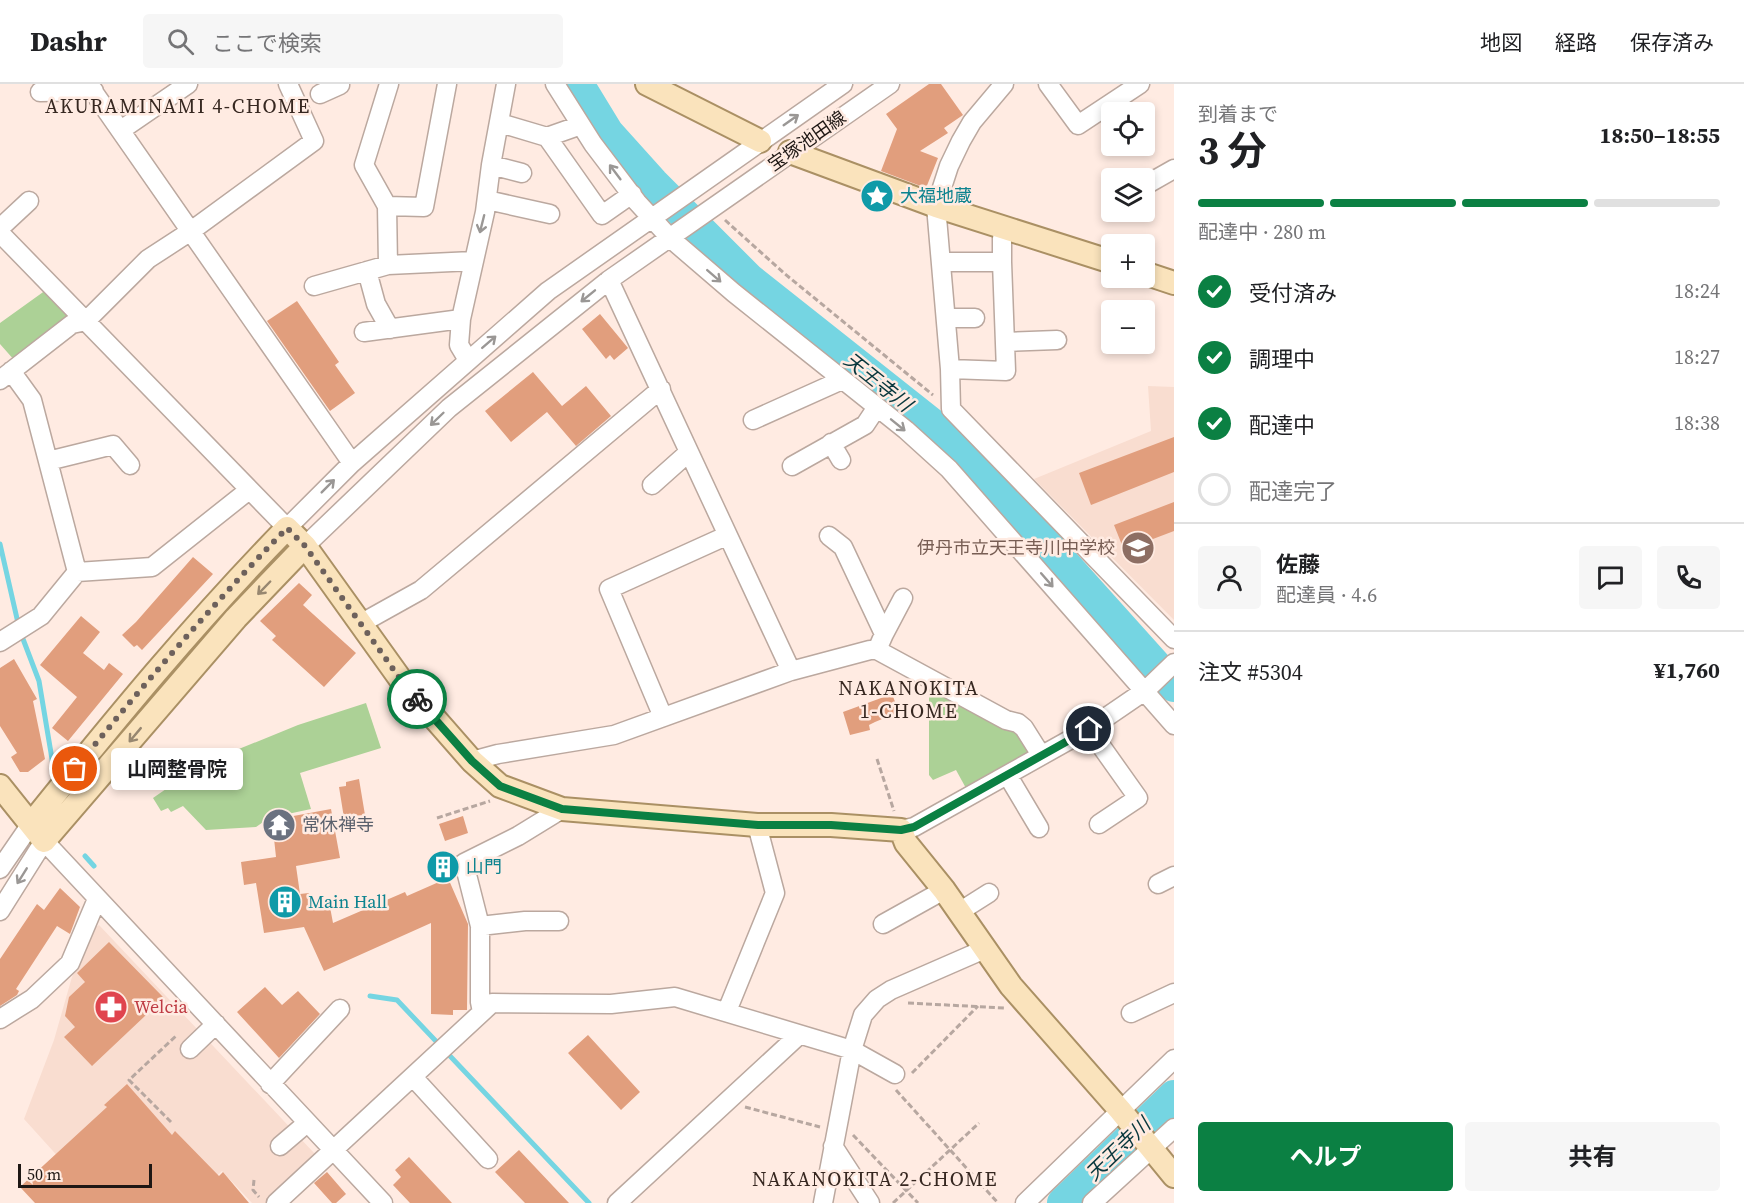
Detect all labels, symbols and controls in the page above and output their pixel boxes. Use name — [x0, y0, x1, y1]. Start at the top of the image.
search box — [143, 14, 563, 68]
text: Dashr — [30, 22, 107, 60]
icon: search — [164, 25, 197, 58]
text: ここで検索 — [212, 28, 322, 58]
text: 地図 — [1480, 28, 1522, 57]
text: 経路 — [1555, 28, 1597, 57]
text: 保存済み — [1630, 28, 1714, 57]
district label: AKURAMINAMI 4-CHOME — [45, 92, 311, 120]
text: 到着まで — [1198, 100, 1278, 128]
map controls — [1101, 102, 1155, 354]
button: locate — [1101, 102, 1155, 156]
street label: 宝塚池田線 — [763, 105, 851, 177]
one-way arrow — [782, 114, 798, 126]
text: 18:50–18:55 — [1600, 120, 1720, 150]
text: 3 分 — [1198, 124, 1266, 177]
one-way arrow — [609, 165, 621, 181]
button: layers — [1101, 168, 1155, 222]
place icon: 大福地蔵 — [859, 178, 895, 214]
place label: 大福地蔵 — [900, 183, 972, 208]
one-way arrow — [476, 215, 488, 234]
text: 配達中 · 280 m — [1198, 218, 1326, 246]
button: + — [1101, 234, 1155, 288]
one-way arrow — [706, 269, 721, 283]
icon: check — [1198, 275, 1231, 308]
text: 18:24 — [1674, 277, 1720, 305]
text: 受付済み — [1249, 278, 1337, 308]
one-way arrow — [580, 290, 596, 303]
button: − — [1101, 300, 1155, 354]
one-way arrow — [481, 335, 496, 349]
icon: check — [1198, 341, 1231, 374]
text: 18:27 — [1674, 343, 1720, 371]
text: 調理中 — [1249, 344, 1315, 374]
water label: 天王寺川 — [838, 346, 919, 419]
icon: check — [1198, 407, 1231, 440]
text: 18:38 — [1674, 409, 1720, 437]
text: 配達中 — [1249, 410, 1315, 440]
one-way arrow — [429, 412, 444, 427]
one-way arrow — [890, 418, 906, 431]
text: 配達完了 — [1249, 476, 1337, 506]
one-way arrow — [321, 479, 336, 494]
school or university icon: 伊丹市立天王寺川中学校 — [1120, 530, 1156, 566]
place label: 伊丹市立天王寺川中学校 — [917, 535, 1115, 560]
button: person — [1198, 546, 1261, 609]
button: chat — [1579, 546, 1642, 609]
button: phone — [1657, 546, 1720, 609]
text: 佐藤 — [1276, 549, 1320, 579]
one-way arrow — [1040, 573, 1054, 588]
one-way arrow — [257, 581, 271, 596]
text: 配達員 · 4.6 — [1276, 581, 1377, 609]
text: ¥1,760 — [1654, 655, 1720, 685]
text: 注文 #5304 — [1198, 657, 1303, 687]
courier — [387, 669, 447, 729]
district label: NAKANOKITA 1-CHOME — [838, 674, 980, 725]
icon: bike — [401, 683, 434, 716]
pin — [1063, 703, 1114, 754]
icon: home — [1072, 712, 1105, 745]
one-way arrow — [129, 727, 142, 743]
pin — [49, 743, 100, 794]
callout: 山岡整骨院 — [111, 748, 243, 790]
icon: bag — [58, 752, 91, 785]
text: 山岡整骨院 — [127, 755, 227, 783]
temple icon: 常休禅寺 — [261, 807, 297, 843]
place label: 常休禅寺 — [302, 812, 374, 837]
building icon: 山門 — [425, 849, 461, 885]
place label: 山門 — [466, 854, 502, 879]
one-way arrow — [16, 867, 28, 884]
building icon: Main Hall — [267, 884, 303, 920]
place label: Main Hall — [308, 889, 387, 914]
pharmacy icon: Welcia — [93, 989, 129, 1025]
place label: Welcia — [134, 994, 189, 1019]
water label: 天王寺川 — [1080, 1110, 1158, 1187]
button: ヘルプ — [1198, 1122, 1453, 1191]
button: 共有 — [1465, 1122, 1720, 1191]
scale bar — [18, 1161, 152, 1188]
text: 50 m — [27, 1163, 61, 1185]
district label: NAKANOKITA 2-CHOME — [752, 1165, 998, 1193]

